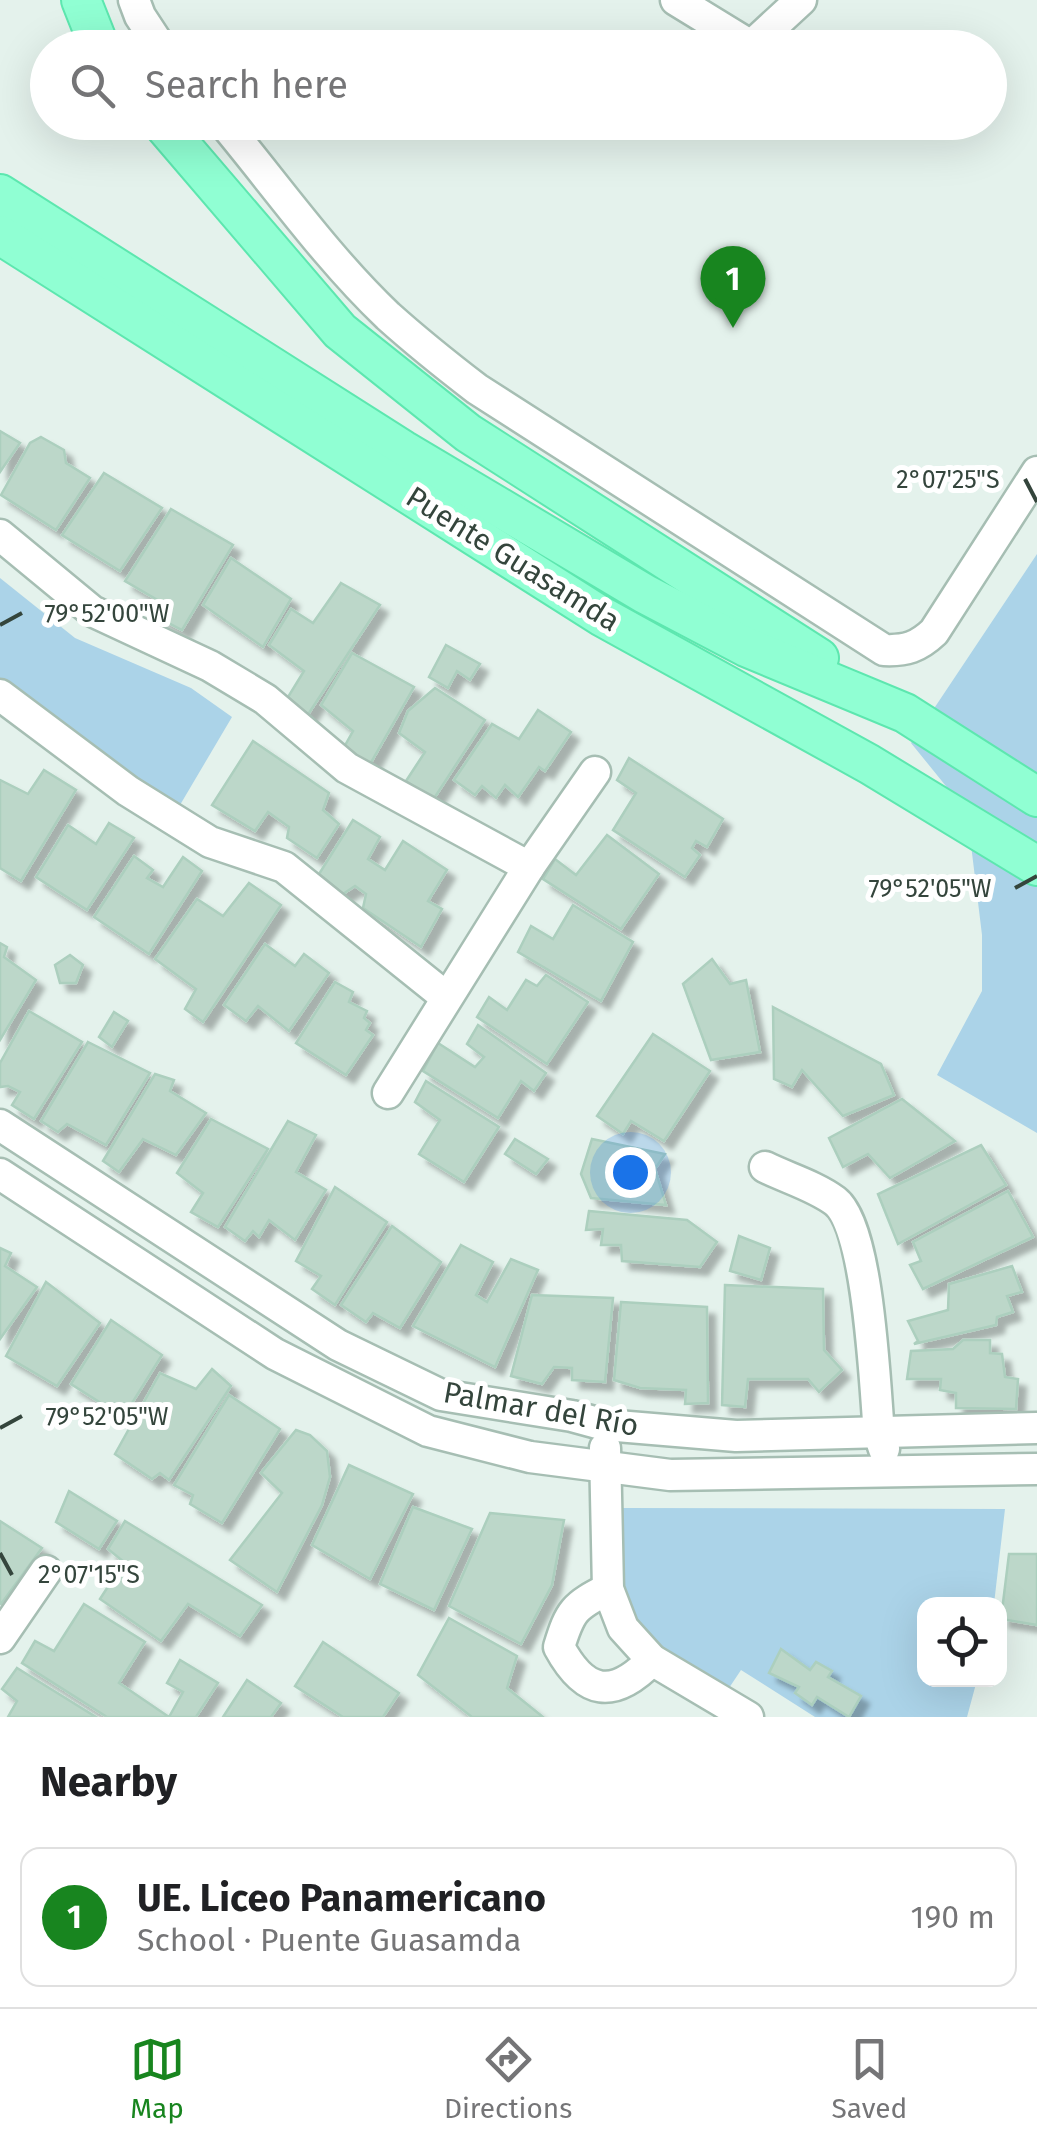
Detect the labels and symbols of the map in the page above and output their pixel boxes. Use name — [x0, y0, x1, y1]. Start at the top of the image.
pin: 1 — [700, 245, 766, 328]
text: 2°07'25"S — [896, 465, 1000, 495]
street label: Puente Guasamda — [400, 479, 626, 639]
text: 79°52'00"W — [45, 599, 170, 629]
text: 79°52'05"W — [868, 874, 992, 904]
your location — [605, 1147, 656, 1198]
street label: Palmar del Río — [441, 1374, 641, 1444]
text: 79°52'05"W — [45, 1402, 169, 1432]
text: 2°07'15"S — [38, 1560, 140, 1590]

